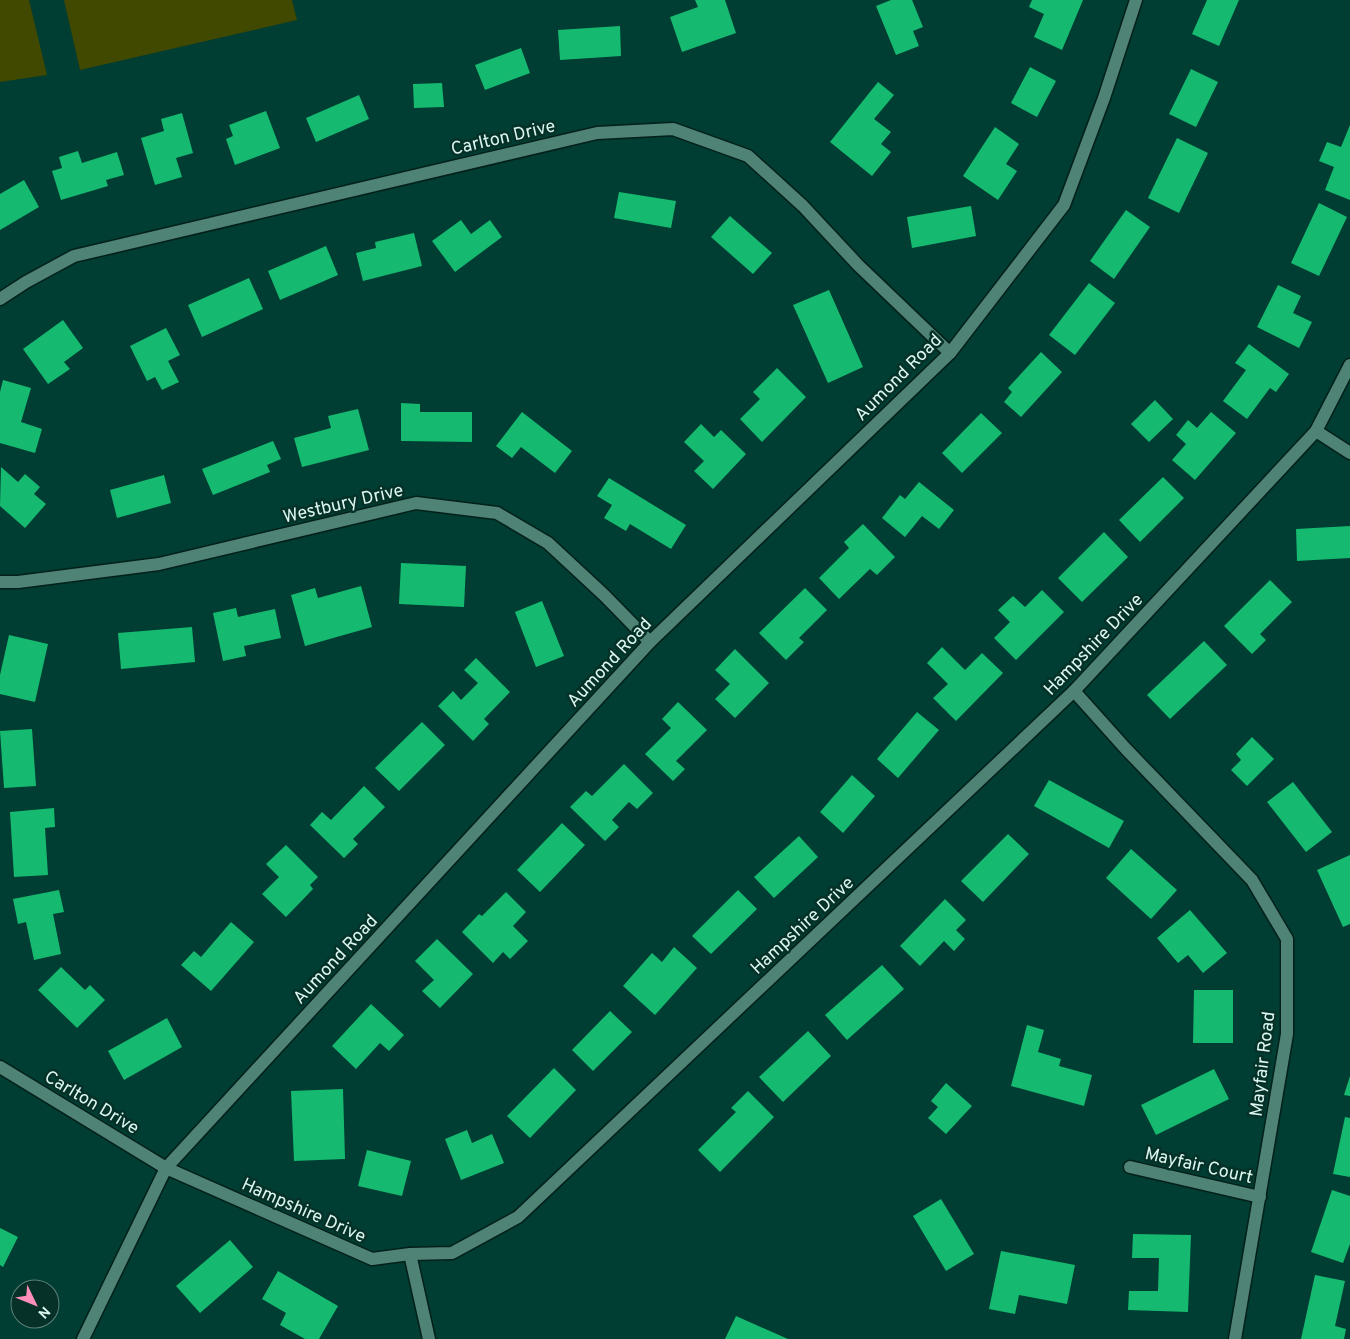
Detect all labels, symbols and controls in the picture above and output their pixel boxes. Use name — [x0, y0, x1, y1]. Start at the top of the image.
street label: Carlton Drive — [449, 115, 558, 162]
street label: Aumond Road — [851, 330, 948, 427]
street label: Westbury Drive — [281, 479, 406, 529]
street label: Hampshire Drive — [1039, 589, 1149, 701]
street label: Aumond Road — [563, 613, 657, 713]
street label: Hampshire Drive — [746, 872, 860, 980]
street label: Aumond Road — [289, 910, 383, 1010]
street label: Mayfair Road — [1246, 1010, 1281, 1118]
street label: Carlton Drive — [40, 1066, 143, 1141]
street label: Mayfair Court — [1142, 1143, 1255, 1190]
street label: Hampshire Drive — [238, 1174, 369, 1249]
north arrow — [10, 1279, 60, 1329]
text: N — [34, 1302, 53, 1321]

